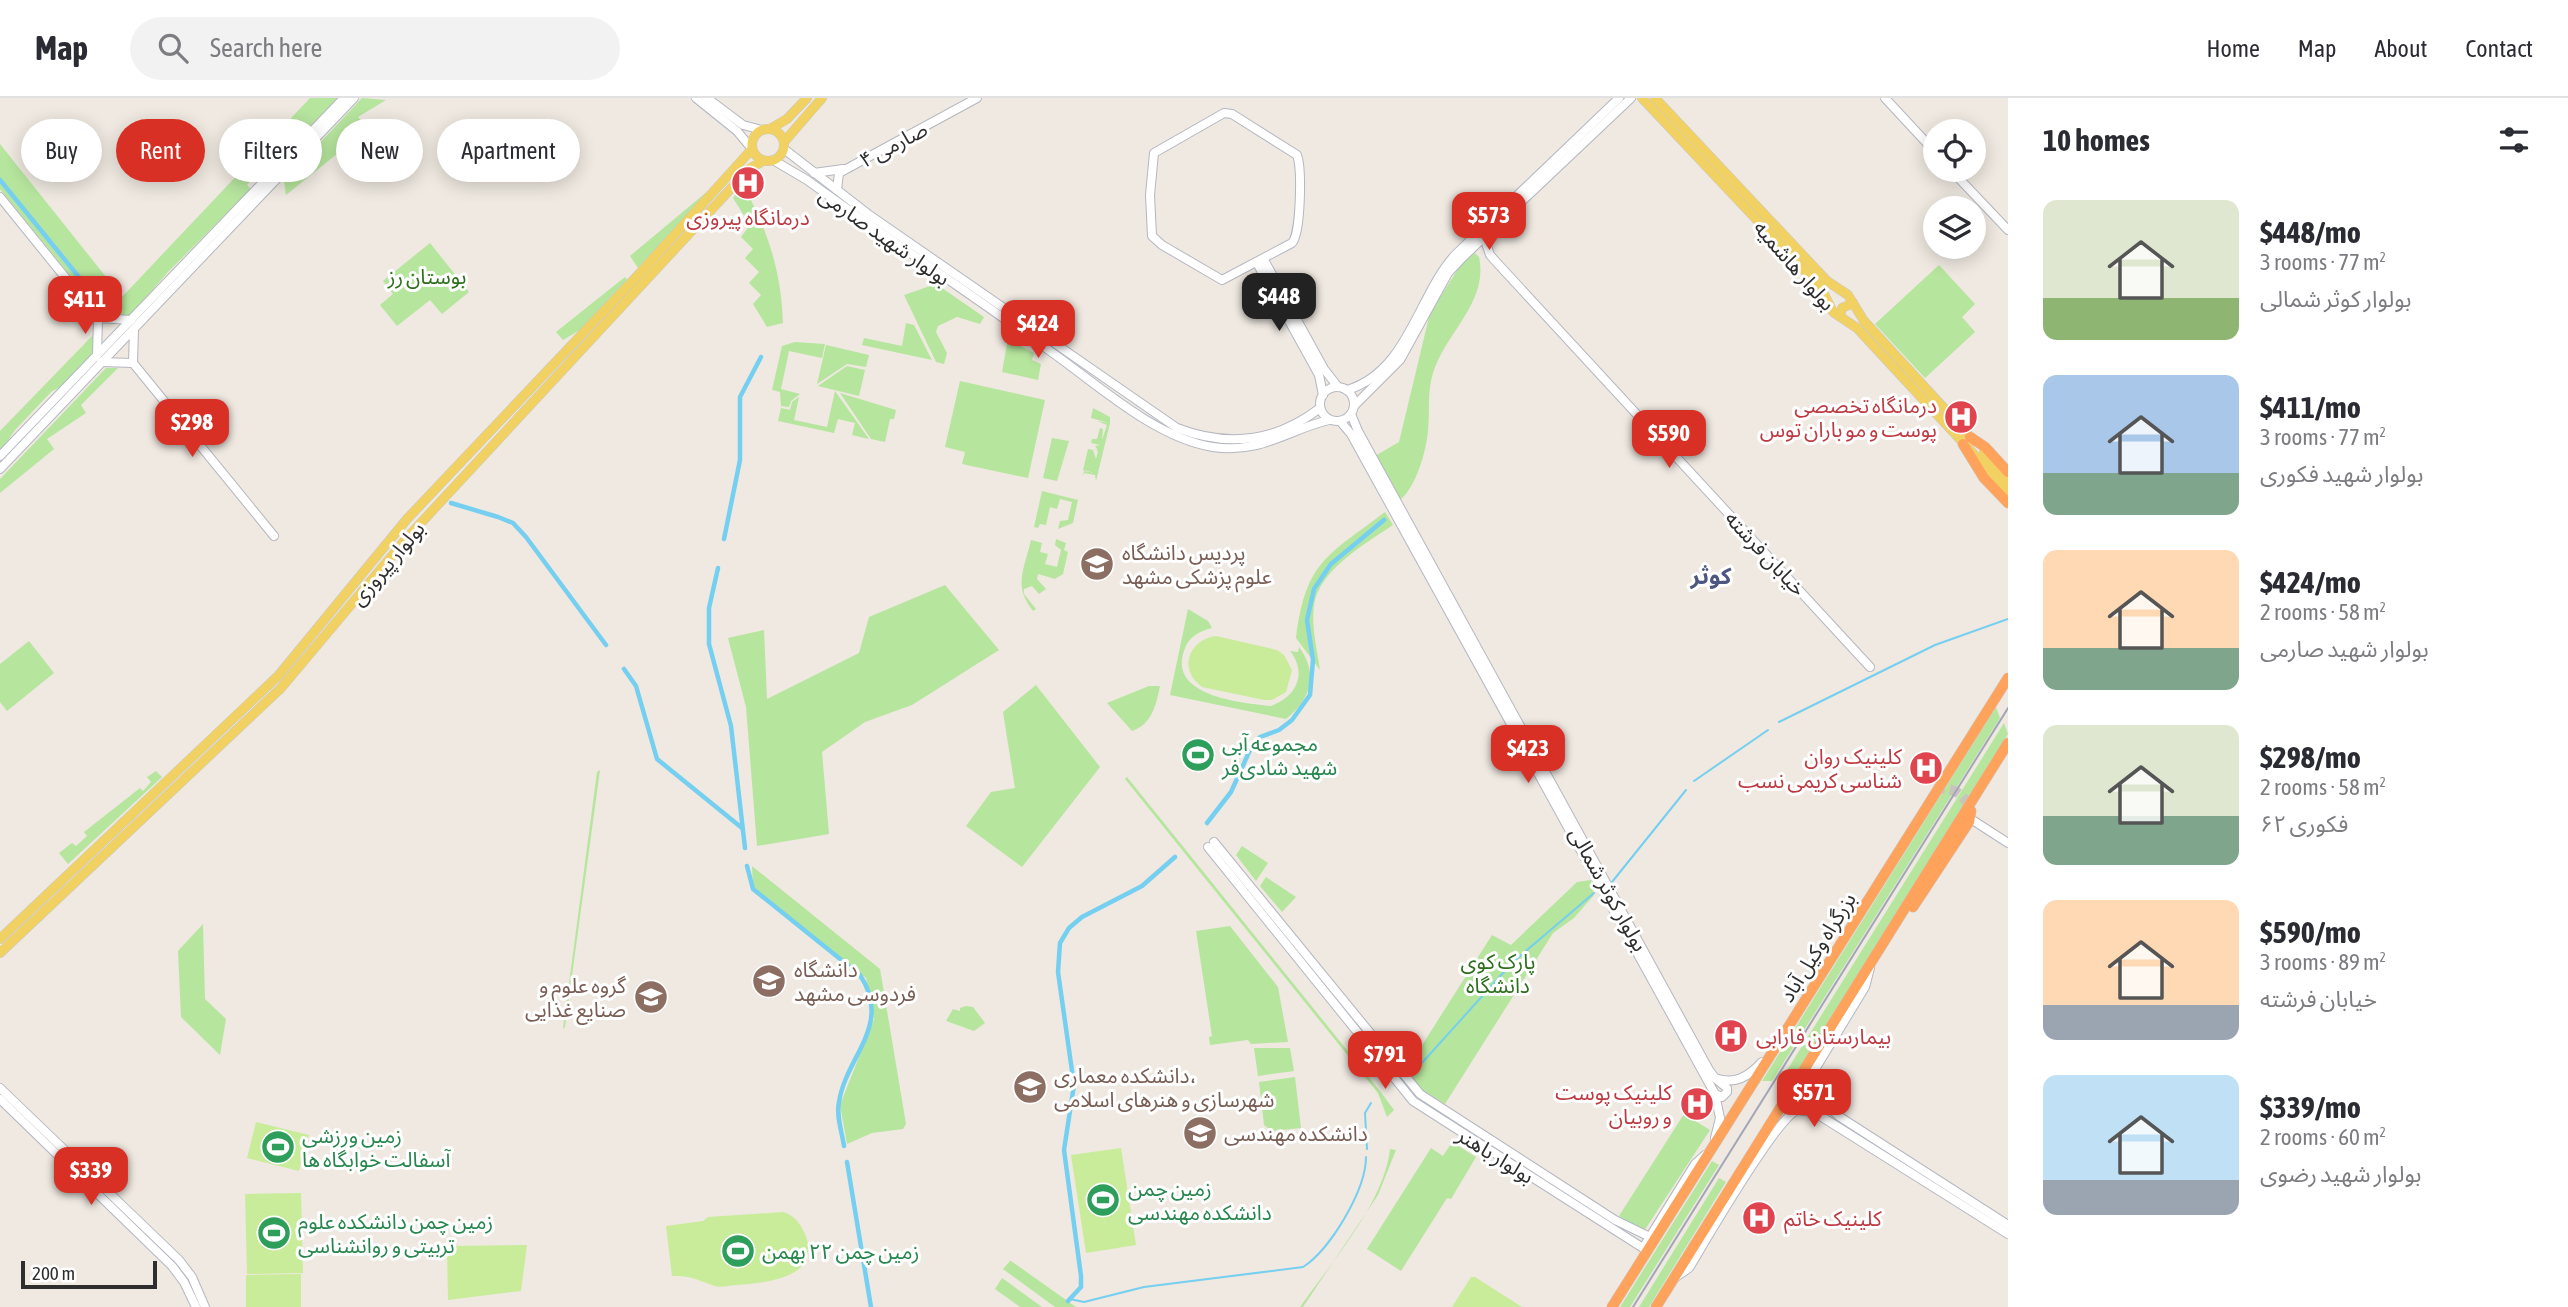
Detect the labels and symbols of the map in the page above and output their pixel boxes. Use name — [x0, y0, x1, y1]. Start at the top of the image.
street label: صارمی ۴ — [855, 116, 931, 173]
hospital icon: درمانگاه پیروزی — [729, 164, 767, 202]
street label: بولوار شهید صارمی — [814, 182, 955, 291]
pin: $573 — [1448, 192, 1530, 252]
place label: درمانگاه پیروزی — [686, 205, 810, 231]
street label: بولوار هاشمیه — [1749, 215, 1841, 316]
park label: بوستان رز — [387, 264, 466, 289]
pin: $448 — [1238, 274, 1320, 333]
pin: $411 — [44, 276, 126, 336]
pin: $424 — [997, 300, 1079, 360]
place label: درمانگاه تخصصی پوست و مو باران توس — [1760, 393, 1937, 443]
hospital icon: درمانگاه تخصصی پوست و مو باران توس — [1942, 398, 1980, 436]
pin: $298 — [151, 400, 233, 459]
pin: $590 — [1628, 410, 1710, 470]
street label: خیابان فرشته — [1720, 506, 1811, 601]
street label: بولوار پیروزی — [345, 516, 431, 611]
place label: پردیس دانشگاه علوم پزشکی مشهد — [1122, 540, 1272, 593]
school or university icon: پردیس دانشگاه علوم پزشکی مشهد — [1078, 545, 1116, 583]
district label: کوثر — [1689, 563, 1732, 590]
pin: $423 — [1487, 726, 1569, 785]
place label: مجموعه آبی شهید شادی‌فر — [1221, 731, 1337, 780]
sports icon: مجموعه آبی شهید شادی‌فر — [1179, 736, 1217, 774]
place label: کلینیک روان شناسی کریمی نسب — [1738, 744, 1902, 793]
hospital icon: کلینیک روان شناسی کریمی نسب — [1907, 749, 1945, 787]
street label: بولوار کوثر شمالی — [1564, 823, 1653, 956]
street label: بزرگراه وکیل آباد — [1774, 888, 1861, 1007]
park label: پارک کوی دانشگاه — [1460, 949, 1536, 997]
place label: دانشگاه فردوسی مشهد — [794, 957, 916, 1006]
school or university icon: دانشگاه فردوسی مشهد — [750, 962, 788, 1000]
place label: گروه علوم و صنایع غذایی — [525, 973, 626, 1025]
school or university icon: گروه علوم و صنایع غذایی — [632, 978, 670, 1016]
hospital icon: بیمارستان فارابی — [1712, 1017, 1750, 1055]
place label: بیمارستان فارابی — [1756, 1024, 1891, 1049]
pin: $791 — [1344, 1032, 1426, 1091]
place label: دانشکده معماری، شهرسازی و هنرهای اسلامی — [1054, 1063, 1274, 1112]
school or university icon: دانشکده معماری، شهرسازی و هنرهای اسلامی — [1011, 1068, 1049, 1106]
pin: $571 — [1773, 1070, 1855, 1129]
place label: کلینیک پوست و روبیان — [1555, 1080, 1672, 1129]
hospital icon: کلینیک پوست و روبیان — [1678, 1085, 1716, 1123]
school or university icon: دانشکده مهندسی — [1181, 1114, 1219, 1152]
place label: دانشکده مهندسی — [1224, 1121, 1368, 1146]
street label: بولوار باهنر — [1452, 1122, 1539, 1189]
place label: زمین ورزشی آسفالت خوابگاه ها — [302, 1123, 451, 1172]
sports icon: زمین ورزشی آسفالت خوابگاه ها — [259, 1128, 297, 1166]
pin: $339 — [50, 1148, 132, 1207]
place label: زمین چمن دانشکده مهندسی — [1128, 1176, 1272, 1225]
sports icon: زمین چمن دانشکده مهندسی — [1084, 1181, 1122, 1219]
hospital icon: کلینیک خاتم — [1740, 1199, 1778, 1237]
place label: کلینیک خاتم — [1784, 1206, 1882, 1234]
place label: زمین چمن دانشکده علوم تربیتی و روانشناسی — [298, 1209, 493, 1258]
sports icon: زمین چمن دانشکده علوم تربیتی و روانشناسی — [255, 1214, 293, 1252]
sports icon: زمین چمن ۲۲ بهمن — [719, 1232, 757, 1270]
place label: زمین چمن ۲۲ بهمن — [762, 1239, 919, 1265]
scale bar — [21, 1258, 158, 1290]

